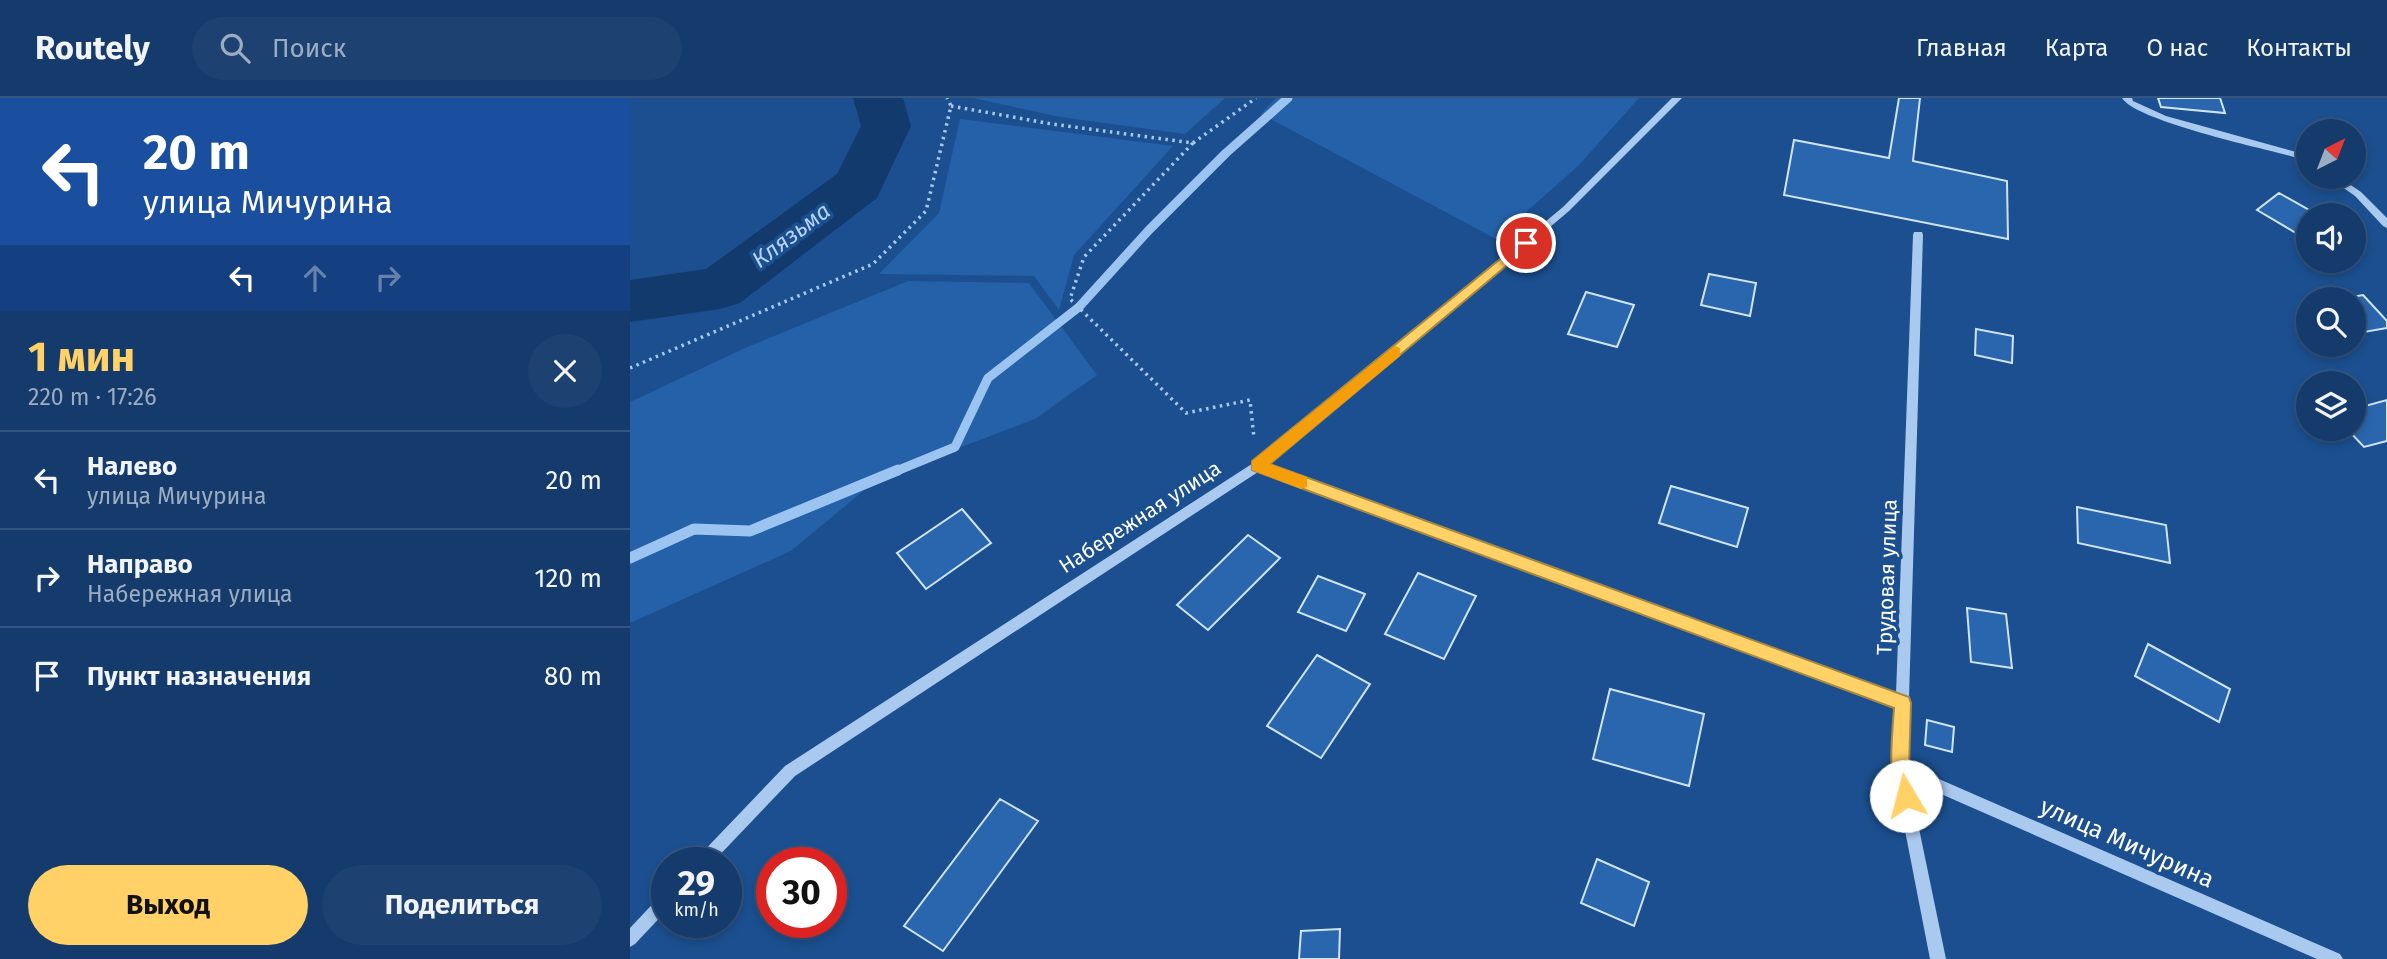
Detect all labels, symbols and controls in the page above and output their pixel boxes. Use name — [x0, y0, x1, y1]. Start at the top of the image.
search box — [192, 17, 682, 80]
text: Routely — [35, 28, 150, 68]
icon: search — [216, 29, 254, 67]
text: Поиск — [272, 33, 346, 64]
text: Главная — [1916, 34, 2007, 62]
text: Карта — [2045, 34, 2108, 62]
text: О нас — [2146, 34, 2208, 62]
text: Контакты — [2246, 34, 2352, 62]
north arrow — [2296, 119, 2366, 189]
map controls — [2296, 119, 2366, 441]
text: 20 m — [143, 123, 250, 182]
icon: left — [28, 126, 119, 217]
text: улица Мичурина — [143, 183, 393, 221]
water label: Клязьма — [746, 197, 836, 273]
button: sound — [2296, 203, 2366, 273]
pin — [1496, 213, 1556, 273]
icon: arrive — [1507, 224, 1545, 262]
icon: left — [223, 259, 261, 297]
icon: ahead — [296, 259, 334, 297]
icon: right — [369, 259, 407, 297]
button: search — [2296, 287, 2366, 357]
text: 1 мин — [28, 332, 135, 382]
button: close — [528, 334, 602, 408]
button: layers — [2296, 371, 2366, 441]
text: 220 m · 17:26 — [28, 383, 156, 411]
text: Налево — [87, 451, 177, 482]
street label: Набережная улица — [1054, 455, 1226, 579]
icon: left — [28, 461, 66, 499]
text: 20 m — [545, 465, 602, 496]
text: улица Мичурина — [87, 482, 267, 510]
street label: Трудовая улица — [1871, 499, 1903, 655]
text: Направо — [87, 549, 193, 580]
icon: right — [28, 559, 66, 597]
text: 120 m — [534, 563, 602, 594]
text: Набережная улица — [87, 580, 293, 608]
icon: arrive — [28, 657, 66, 695]
text: Пункт назначения — [87, 661, 311, 692]
text: 80 m — [544, 661, 602, 692]
position arrow — [1869, 759, 1943, 833]
street label: улица Мичурина — [2036, 792, 2218, 894]
speed limit sign: 30 — [756, 847, 847, 938]
text: 29 — [678, 862, 715, 904]
button: Выход — [28, 865, 308, 945]
button: Поделиться — [322, 865, 602, 945]
text: km/h — [674, 899, 719, 921]

